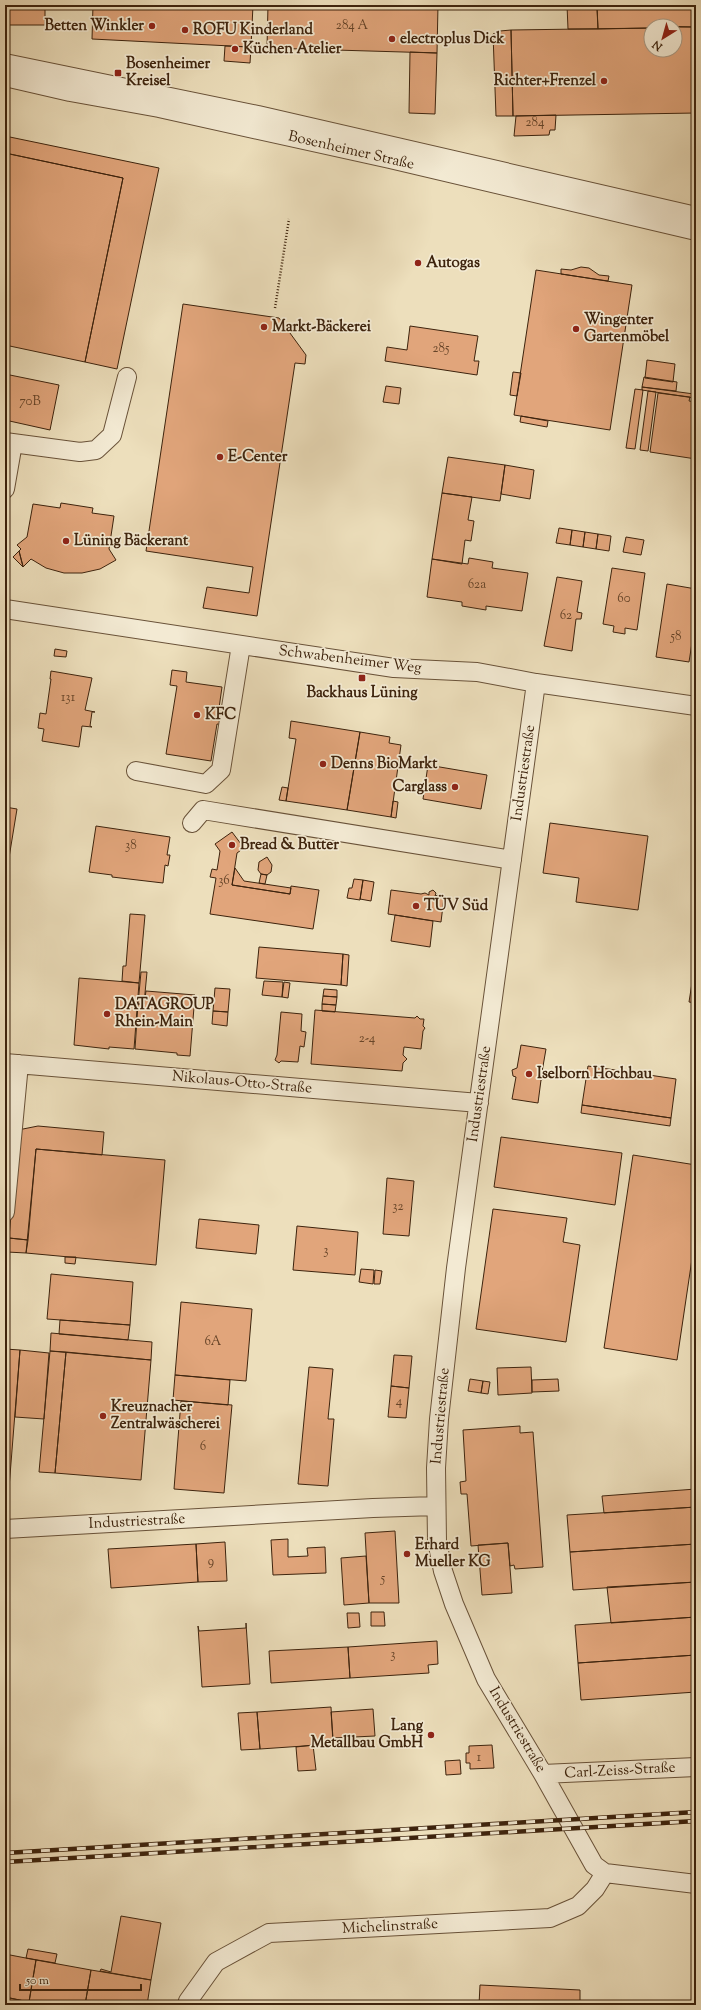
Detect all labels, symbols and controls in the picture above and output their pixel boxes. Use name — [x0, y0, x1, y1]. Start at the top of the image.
place label: Betten Winkler — [45, 16, 144, 37]
house number: 284 A — [336, 17, 369, 35]
north arrow — [643, 18, 683, 58]
place label: ROFU Kinderland — [193, 20, 313, 41]
marker: Betten Winkler — [147, 21, 157, 31]
marker: ROFU Kinderland — [180, 25, 190, 35]
place label: electroplus Dick — [400, 29, 505, 50]
marker: electroplus Dick — [387, 34, 397, 44]
text: N — [649, 36, 667, 55]
place label: Küchen Atelier — [243, 39, 342, 60]
marker: Küchen Atelier — [230, 44, 240, 54]
place label: Bosenheimer Kreisel — [126, 54, 211, 92]
marker: Bosenheimer Kreisel — [113, 68, 123, 78]
place label: Richter+Frenzel — [494, 71, 597, 92]
marker: Richter+Frenzel — [599, 76, 609, 86]
house number: 284 — [525, 114, 545, 132]
street label: Bosenheimer Straße — [286, 126, 416, 176]
place label: Autogas — [426, 253, 480, 274]
marker: Autogas — [413, 258, 423, 268]
place label: Wingenter Gartenmöbel — [584, 310, 670, 348]
place label: Markt-Bäckerei — [272, 317, 372, 338]
marker: Markt-Bäckerei — [259, 322, 269, 332]
marker: Wingenter Gartenmöbel — [571, 324, 581, 334]
house number: 285 — [432, 340, 450, 358]
house number: 70B — [19, 393, 41, 411]
place label: E-Center — [228, 447, 288, 468]
marker: E-Center — [215, 452, 225, 462]
place label: Lüning Bäckerant — [74, 531, 189, 552]
marker: Lüning Bäckerant — [61, 536, 71, 546]
house number: 62a — [468, 576, 486, 594]
house number: 60 — [617, 590, 631, 608]
house number: 62 — [560, 607, 572, 625]
house number: 58 — [670, 628, 681, 646]
street label: Schwabenheimer Weg — [277, 641, 423, 679]
marker: Backhaus Lüning — [357, 673, 367, 683]
place label: Backhaus Lüning — [306, 683, 418, 704]
house number: 131 — [61, 689, 76, 707]
place label: KFC — [205, 705, 236, 726]
marker: KFC — [192, 710, 202, 720]
street label: Industriestraße — [507, 724, 541, 822]
place label: Denns BioMarkt — [331, 754, 438, 775]
marker: Denns BioMarkt — [318, 759, 328, 769]
place label: Carglass — [393, 777, 447, 798]
marker: Carglass — [450, 782, 460, 792]
place label: Bread & Butter — [240, 835, 339, 856]
house number: 38 — [125, 837, 137, 855]
marker: Bread & Butter — [227, 840, 237, 850]
house number: 36 — [218, 872, 230, 890]
place label: TÜV Süd — [424, 894, 489, 917]
marker: TÜV Süd — [411, 901, 421, 911]
place label: DATAGROUP Rhein-Main — [115, 995, 214, 1033]
marker: DATAGROUP Rhein-Main — [102, 1009, 112, 1019]
house number: 2-4 — [359, 1030, 376, 1048]
street label: Industriestraße — [463, 1045, 497, 1143]
place label: Iselborn Hochbau — [537, 1064, 652, 1085]
street label: Nikolaus-Otto-Straße — [171, 1066, 313, 1100]
marker: Iselborn Hochbau — [524, 1069, 534, 1079]
house number: 32 — [392, 1198, 404, 1216]
house number: 3 — [323, 1242, 329, 1260]
house number: 6A — [205, 1333, 222, 1351]
street label: Industriestraße — [426, 1367, 456, 1465]
house number: 4 — [396, 1393, 403, 1411]
place label: Kreuznacher Zentralwäscherei — [111, 1397, 221, 1435]
marker: Kreuznacher Zentralwäscherei — [98, 1411, 108, 1421]
house number: 6 — [200, 1438, 206, 1456]
street label: Industriestraße — [88, 1509, 186, 1535]
place label: Erhard Mueller KG — [415, 1535, 491, 1573]
marker: Erhard Mueller KG — [402, 1549, 412, 1559]
house number: 9 — [208, 1553, 214, 1571]
house number: 5 — [380, 1570, 386, 1588]
house number: 3 — [390, 1646, 396, 1664]
street label: Industriestraße — [483, 1683, 551, 1777]
place label: Lang Metallbau GmbH — [311, 1716, 424, 1754]
marker: Lang Metallbau GmbH — [426, 1730, 436, 1740]
house number: 1 — [477, 1749, 482, 1767]
street label: Carl-Zeiss-Straße — [564, 1758, 676, 1784]
street label: Michelinstraße — [342, 1914, 438, 1940]
scale bar — [20, 1966, 141, 1992]
text: 50 m — [25, 1972, 49, 1990]

